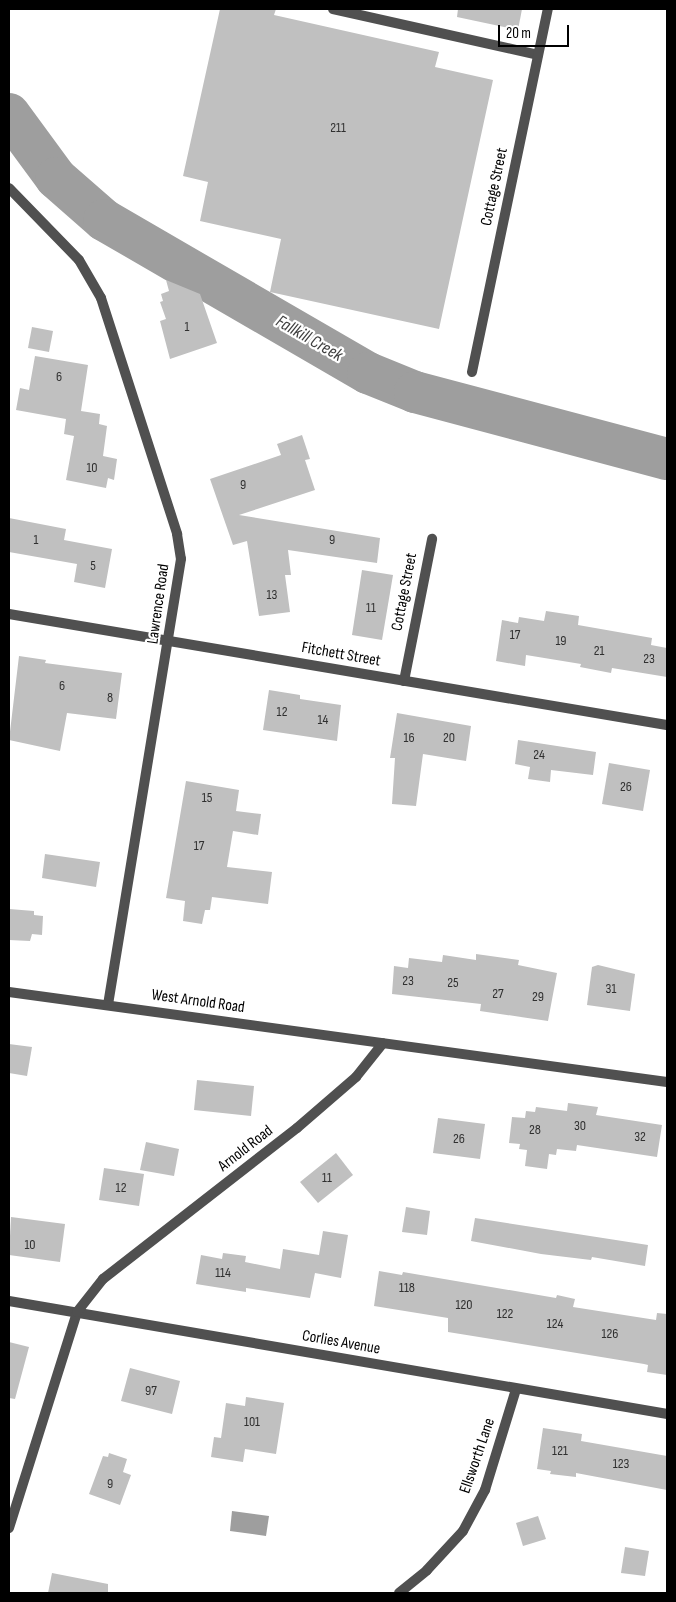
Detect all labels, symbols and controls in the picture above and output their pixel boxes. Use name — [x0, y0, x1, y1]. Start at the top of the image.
scale bar — [501, 15, 572, 47]
text: 20 m — [506, 24, 531, 43]
house number: 211 — [330, 120, 346, 136]
street label: Cottage Street — [477, 146, 513, 228]
water label: Fallkill Creek — [272, 311, 346, 367]
house number: 1 — [185, 319, 189, 335]
house number: 6 — [56, 369, 62, 385]
house number: 10 — [86, 460, 98, 476]
house number: 9 — [240, 477, 246, 493]
house number: 1 — [34, 532, 38, 548]
house number: 9 — [329, 532, 335, 548]
street label: Cottage Street — [388, 551, 422, 633]
house number: 5 — [90, 558, 96, 574]
street label: Lawrence Road — [144, 563, 174, 645]
house number: 13 — [267, 587, 277, 603]
house number: 11 — [366, 600, 376, 616]
house number: 17 — [510, 627, 520, 643]
house number: 19 — [555, 633, 567, 649]
street label: Fitchett Street — [300, 639, 382, 671]
house number: 21 — [594, 643, 604, 659]
house number: 23 — [643, 651, 655, 667]
house number: 6 — [59, 678, 65, 694]
house number: 8 — [107, 690, 113, 706]
house number: 12 — [277, 704, 287, 720]
house number: 14 — [318, 712, 328, 728]
house number: 16 — [403, 730, 415, 746]
house number: 20 — [443, 730, 455, 746]
house number: 24 — [533, 747, 545, 763]
house number: 26 — [620, 779, 632, 795]
house number: 15 — [202, 790, 212, 806]
house number: 17 — [194, 838, 204, 854]
house number: 23 — [402, 973, 414, 989]
house number: 25 — [447, 975, 459, 991]
house number: 31 — [606, 981, 616, 997]
street label: West Arnold Road — [150, 986, 246, 1018]
house number: 27 — [492, 986, 504, 1002]
house number: 29 — [532, 989, 544, 1005]
house number: 30 — [574, 1118, 586, 1134]
street label: Arnold Road — [215, 1122, 277, 1176]
house number: 28 — [529, 1122, 541, 1138]
house number: 32 — [634, 1129, 646, 1145]
house number: 26 — [453, 1131, 465, 1147]
house number: 11 — [322, 1170, 332, 1186]
house number: 12 — [116, 1180, 126, 1196]
house number: 10 — [24, 1237, 36, 1253]
house number: 114 — [215, 1265, 231, 1281]
house number: 118 — [399, 1280, 415, 1296]
house number: 120 — [455, 1297, 473, 1313]
house number: 122 — [497, 1306, 513, 1322]
house number: 124 — [547, 1316, 563, 1332]
house number: 126 — [602, 1326, 618, 1342]
street label: Corlies Avenue — [300, 1327, 382, 1359]
house number: 97 — [145, 1383, 157, 1399]
house number: 101 — [244, 1414, 260, 1430]
street label: Ellsworth Lane — [456, 1416, 500, 1496]
house number: 121 — [552, 1443, 568, 1459]
house number: 123 — [613, 1456, 629, 1472]
house number: 9 — [107, 1476, 113, 1492]

